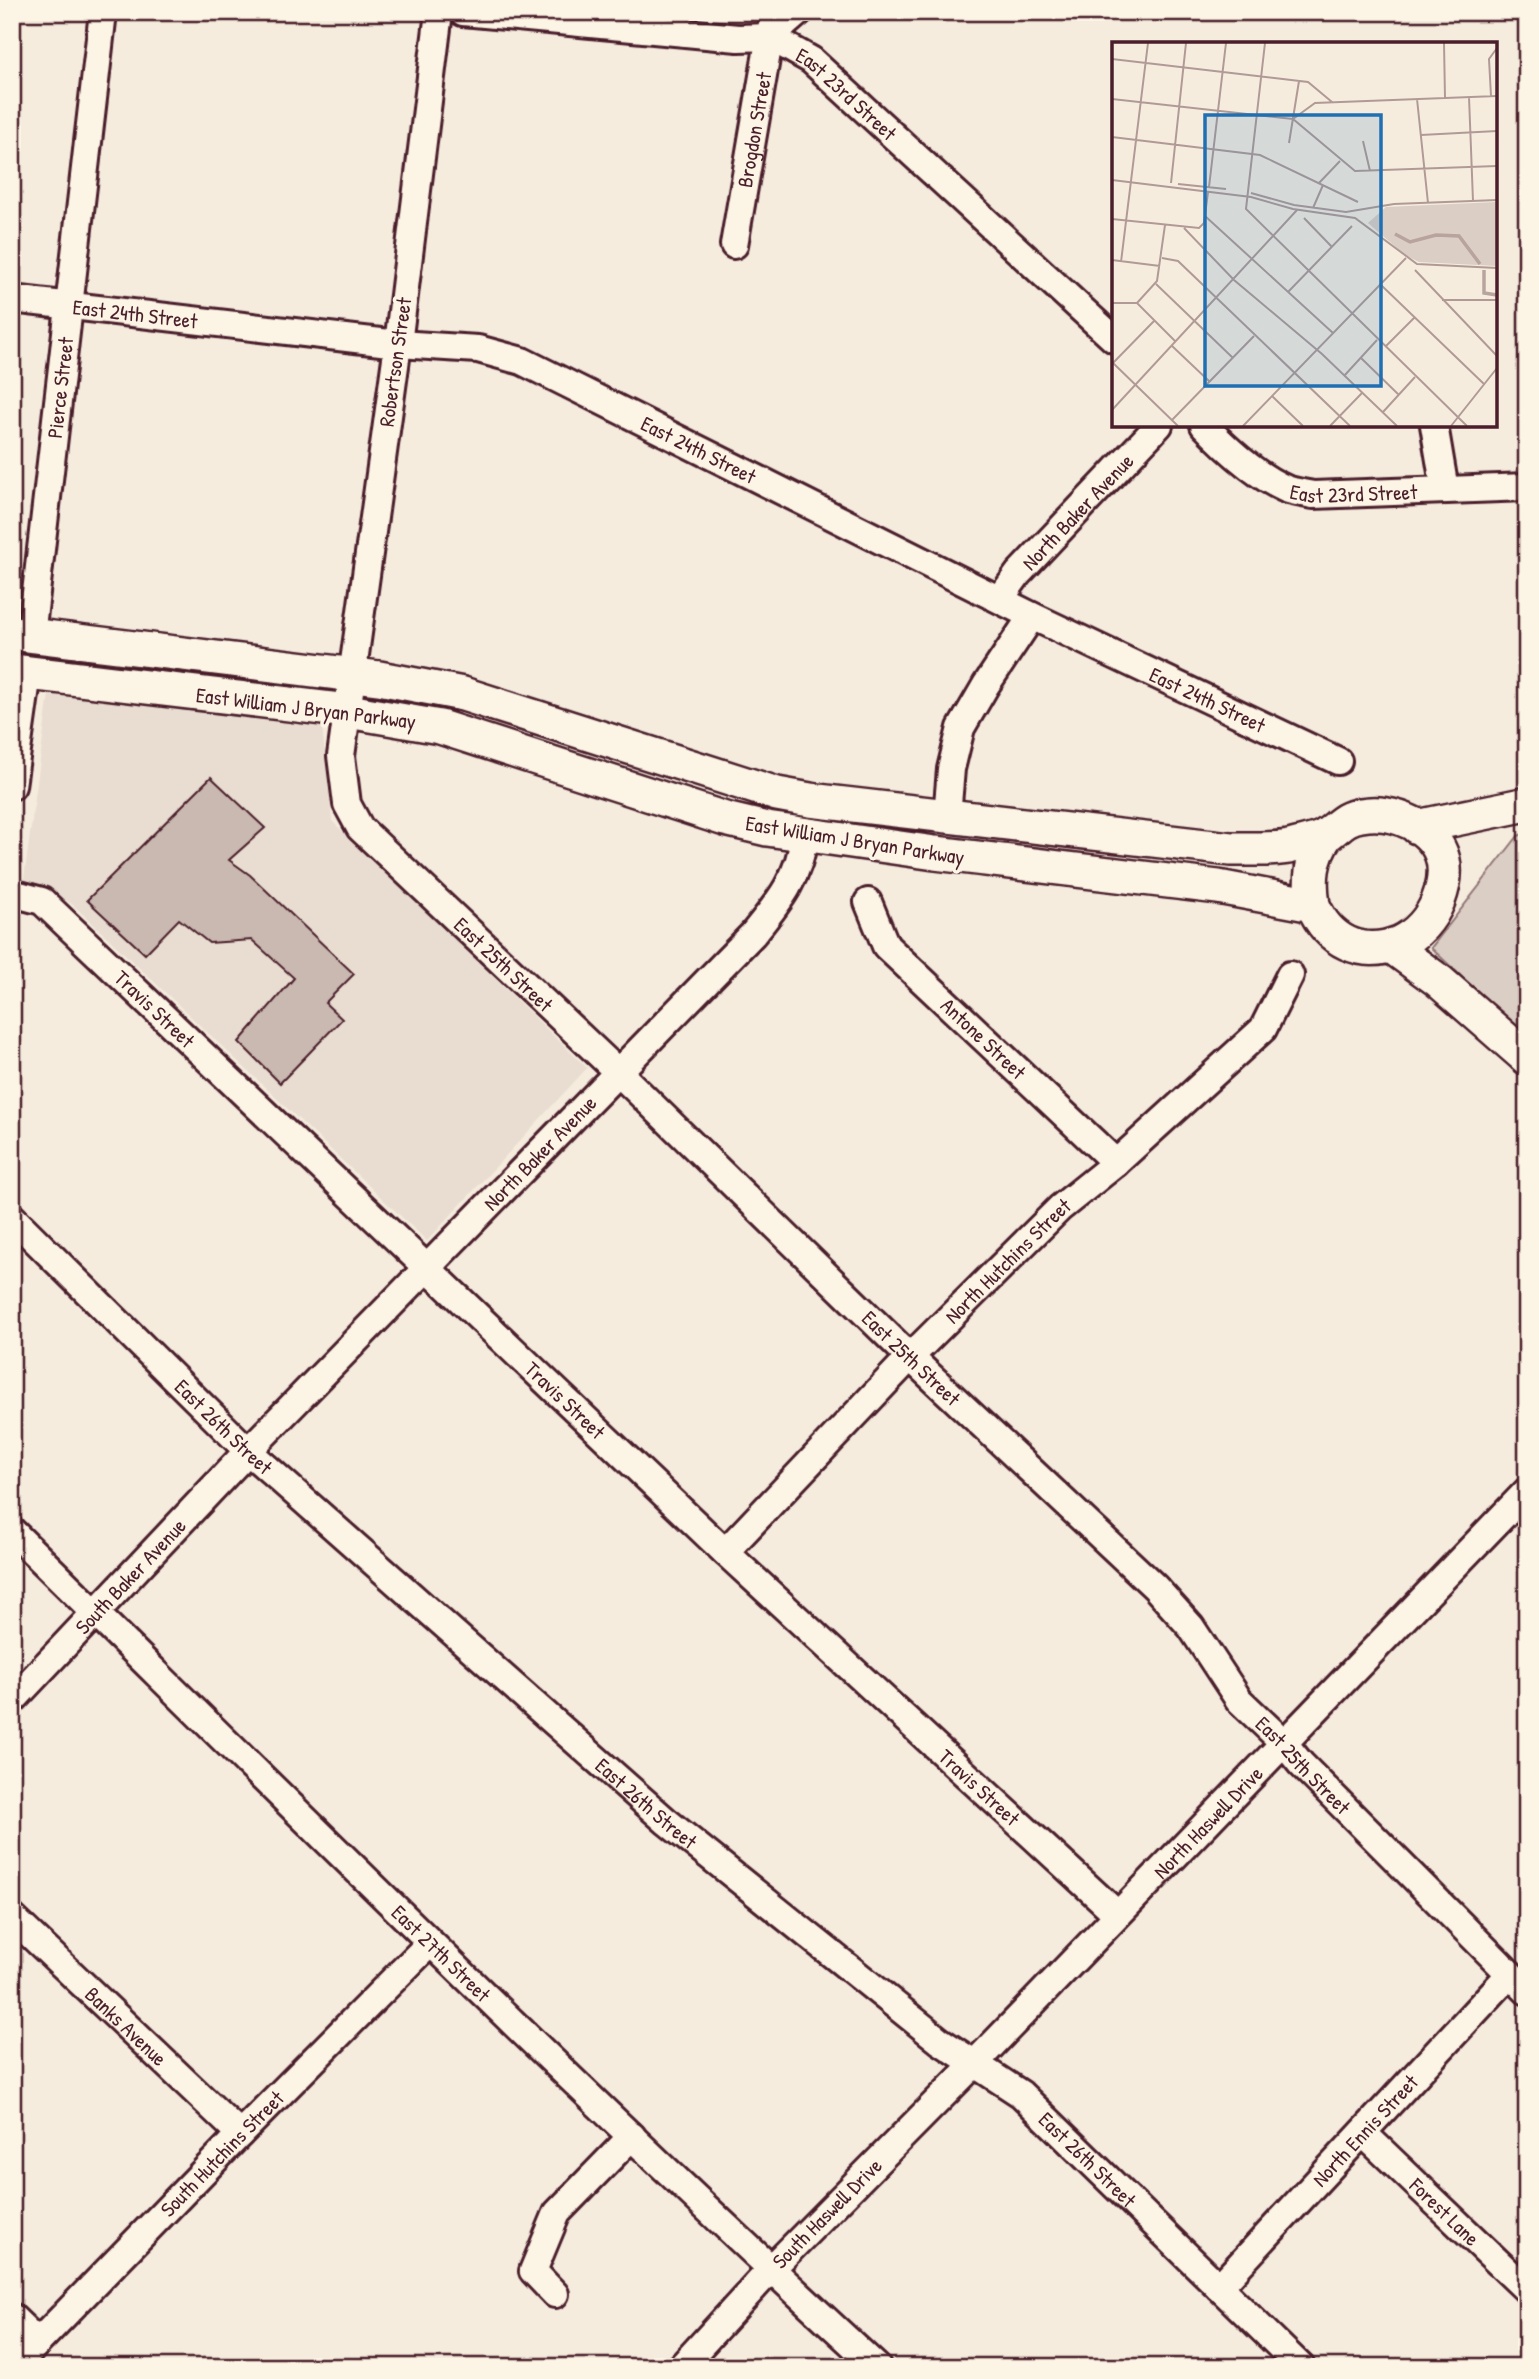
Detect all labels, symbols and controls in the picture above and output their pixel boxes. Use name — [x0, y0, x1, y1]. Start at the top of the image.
street label: East 23rd Street — [791, 40, 904, 147]
inset map — [1112, 42, 1497, 427]
street label: Brogdon Street — [730, 69, 778, 190]
street label: East 24th Street — [71, 292, 200, 335]
street label: Robertson Street — [372, 295, 419, 428]
street label: Pierce Street — [39, 335, 80, 440]
street label: East 24th Street — [636, 408, 762, 491]
street label: North Baker Avenue — [1015, 447, 1140, 576]
street label: East 23rd Street — [1287, 476, 1418, 510]
street label: East 24th Street — [1145, 659, 1271, 740]
street label: East William J Bryan Parkway — [194, 680, 418, 736]
street label: East William J Bryan Parkway — [744, 808, 967, 872]
street label: East 25th Street — [448, 910, 560, 1018]
street label: Travis Street — [108, 963, 202, 1055]
street label: Antone Street — [935, 991, 1033, 1086]
street label: North Baker Avenue — [476, 1088, 603, 1217]
street label: North Hutchins Street — [938, 1190, 1077, 1330]
street label: East 25th Street — [856, 1304, 968, 1412]
street label: Travis Street — [519, 1354, 612, 1446]
street label: East 26th Street — [169, 1372, 280, 1481]
street label: South Baker Avenue — [68, 1512, 192, 1640]
street label: East 25th Street — [1250, 1709, 1358, 1821]
street label: Travis Street — [932, 1742, 1027, 1832]
street label: East 26th Street — [589, 1751, 704, 1856]
street label: North Haswell Drive — [1146, 1759, 1269, 1885]
street label: East 27th Street — [386, 1898, 498, 2008]
street label: Banks Avenue — [79, 1980, 174, 2072]
street label: North Ennis Street — [1305, 2067, 1425, 2193]
street label: South Hutchins Street — [153, 2083, 291, 2223]
street label: East 26th Street — [1033, 2105, 1143, 2214]
street label: South Haswell Drive — [765, 2151, 888, 2275]
street label: Forest Lane — [1403, 2170, 1486, 2252]

